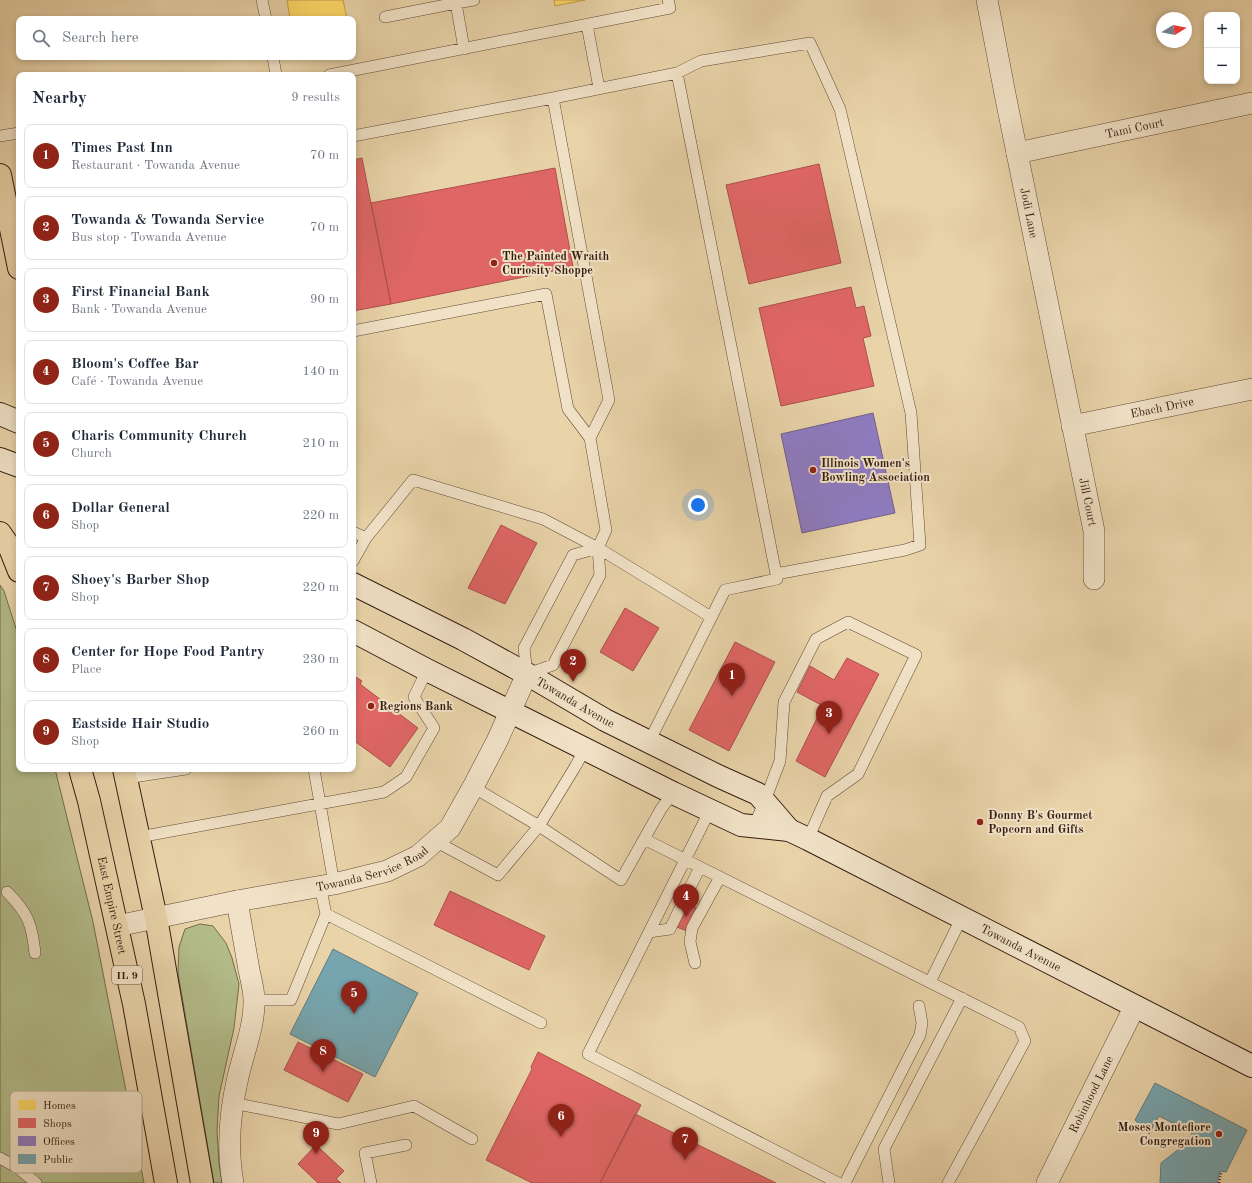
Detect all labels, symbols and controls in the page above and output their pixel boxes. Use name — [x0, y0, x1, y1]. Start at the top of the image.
north arrow — [1156, 12, 1192, 48]
map controls — [1204, 12, 1240, 84]
button: + — [1204, 12, 1240, 48]
search box — [16, 16, 356, 60]
icon: search — [30, 27, 52, 49]
text: Search here — [62, 31, 139, 46]
button: − — [1204, 48, 1240, 84]
text: Nearby — [32, 90, 87, 107]
text: 9 results — [291, 91, 340, 104]
street label: Tami Court — [1104, 117, 1165, 141]
text: Times Past Inn — [71, 141, 173, 156]
text: 1 — [42, 149, 50, 162]
text: 70 m — [310, 149, 339, 162]
text: Restaurant · Towanda Avenue — [71, 159, 240, 172]
street label: Jodi Lane — [1017, 187, 1039, 240]
text: Towanda & Towanda Service — [71, 213, 264, 228]
text: 2 — [42, 221, 50, 234]
text: 70 m — [310, 221, 339, 234]
text: Bus stop · Towanda Avenue — [71, 231, 226, 244]
place label: The Painted Wraith Curiosity Shoppe — [502, 251, 610, 277]
marker: The Painted Wraith Curiosity Shoppe — [489, 258, 499, 268]
text: First Financial Bank — [71, 285, 210, 300]
text: 3 — [42, 293, 50, 306]
text: 90 m — [310, 293, 339, 306]
text: Bank · Towanda Avenue — [71, 303, 207, 316]
text: Bloom's Coffee Bar — [71, 357, 199, 372]
text: 4 — [42, 365, 50, 378]
text: 140 m — [302, 365, 339, 378]
text: Café · Towanda Avenue — [71, 375, 203, 388]
street label: Ebach Drive — [1130, 396, 1196, 421]
text: Charis Community Church — [71, 429, 247, 444]
text: 5 — [42, 437, 50, 450]
text: 210 m — [302, 437, 339, 450]
text: Church — [71, 447, 112, 460]
place label: Illinois Women's Bowling Association — [821, 458, 930, 484]
marker: Illinois Women's Bowling Association — [808, 465, 818, 475]
street label: Jill Court — [1076, 477, 1098, 527]
your location — [688, 495, 708, 515]
text: Dollar General — [71, 501, 170, 516]
text: 6 — [42, 509, 50, 522]
text: 220 m — [302, 509, 339, 522]
text: Shop — [71, 519, 99, 532]
text: Shoey's Barber Shop — [71, 573, 209, 588]
text: 7 — [42, 581, 50, 594]
text: 220 m — [302, 581, 339, 594]
text: Shop — [71, 591, 99, 604]
text: Center for Hope Food Pantry — [71, 645, 265, 660]
pin: 2 — [560, 649, 586, 682]
text: 8 — [42, 653, 50, 666]
text: 230 m — [302, 653, 339, 666]
text: Place — [71, 663, 101, 676]
pin: 1 — [719, 663, 745, 696]
street label: Towanda Avenue — [534, 676, 616, 731]
marker: Regions Bank — [366, 701, 376, 711]
place label: Regions Bank — [379, 701, 453, 713]
pin: 3 — [816, 701, 842, 734]
text: Eastside Hair Studio — [71, 717, 209, 732]
text: 9 — [42, 725, 50, 738]
text: 260 m — [302, 725, 339, 738]
text: Shop — [71, 735, 99, 748]
place label: Donny B's Gourmet Popcorn and Gifts — [988, 810, 1093, 836]
marker: Donny B's Gourmet Popcorn and Gifts — [975, 817, 985, 827]
street label: Towanda Service Road — [315, 845, 431, 894]
street label: East Empire Street — [94, 855, 128, 956]
pin: 4 — [673, 884, 699, 917]
street label: Towanda Avenue — [978, 923, 1063, 974]
road number: IL 9 — [112, 966, 142, 984]
pin: 5 — [341, 981, 367, 1014]
pin: 8 — [310, 1039, 336, 1072]
street label: Robinhood Lane — [1068, 1054, 1116, 1135]
legend — [10, 1091, 142, 1173]
text: Homes — [43, 1101, 76, 1112]
pin: 6 — [548, 1104, 574, 1137]
text: Shops — [43, 1119, 72, 1130]
pin: 9 — [303, 1121, 329, 1154]
place label: Moses Montefiore Congregation — [1118, 1122, 1211, 1148]
pin: 7 — [672, 1127, 698, 1160]
marker: Moses Montefiore Congregation — [1214, 1129, 1224, 1139]
text: Offices — [43, 1137, 75, 1148]
text: Public — [43, 1155, 73, 1166]

